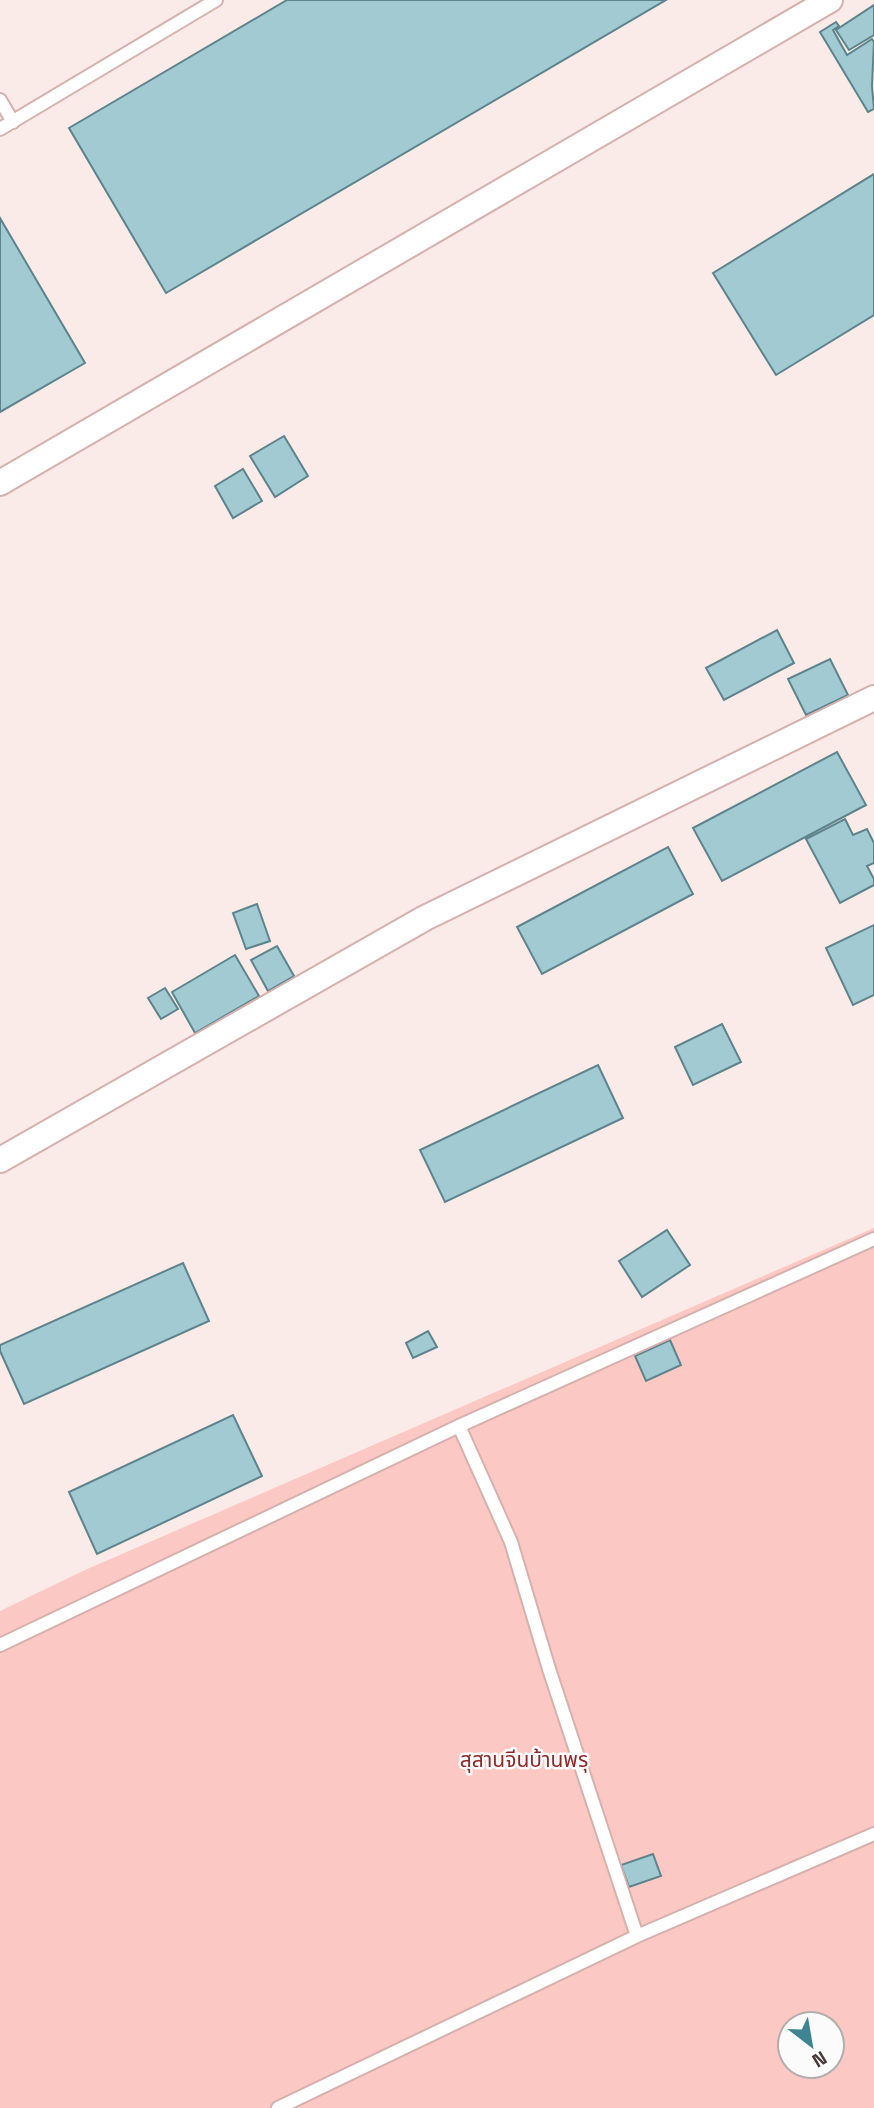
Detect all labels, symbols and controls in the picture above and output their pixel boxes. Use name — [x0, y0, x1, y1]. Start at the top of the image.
park label: สุสานจีนบ้านพรุ — [460, 1746, 588, 1773]
north arrow — [776, 2010, 846, 2080]
text: N — [808, 2045, 831, 2073]

